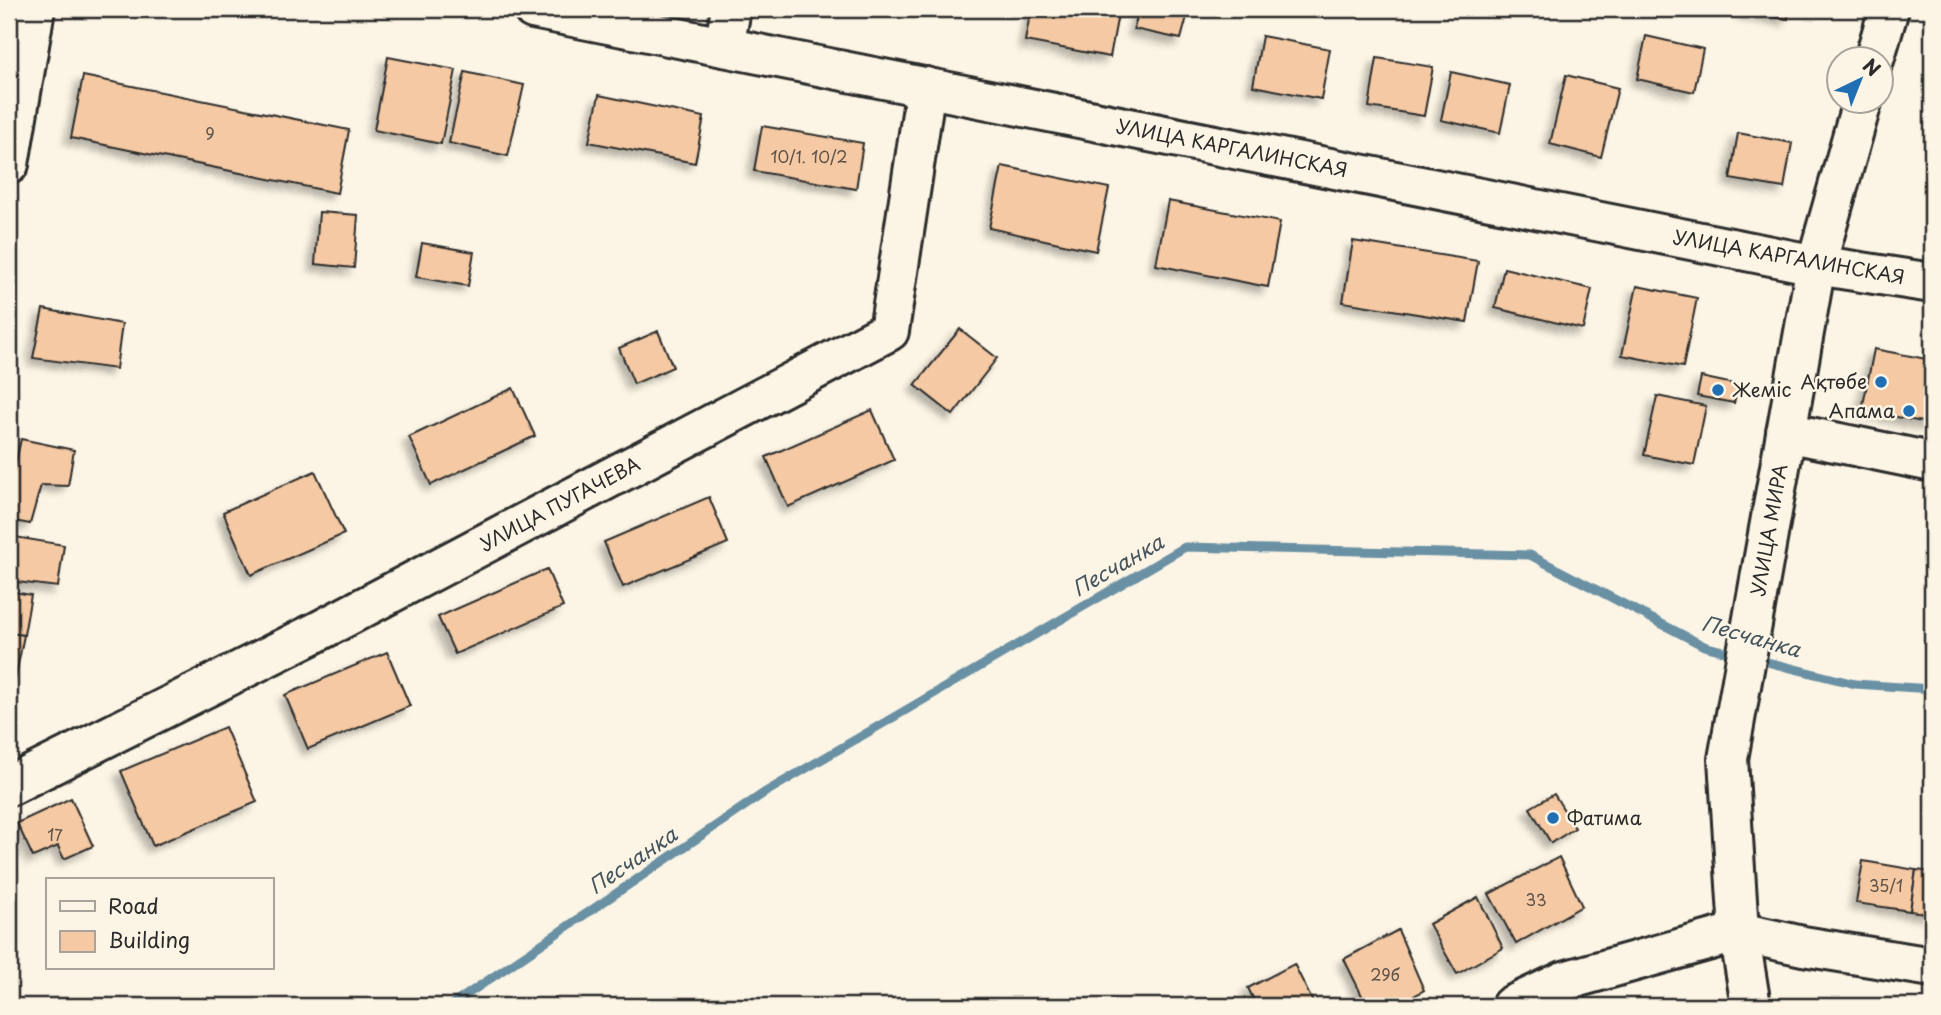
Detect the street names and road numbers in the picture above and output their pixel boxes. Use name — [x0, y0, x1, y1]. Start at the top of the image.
street label: УЛИЦА КАРГАЛИНСКАЯ — [1114, 111, 1350, 183]
street label: УЛИЦА КАРГАЛИНСКАЯ — [1671, 222, 1907, 290]
street label: УЛИЦА ПУГАЧЕВА — [475, 449, 645, 557]
street label: УЛИЦА МИРА — [1743, 462, 1793, 598]

